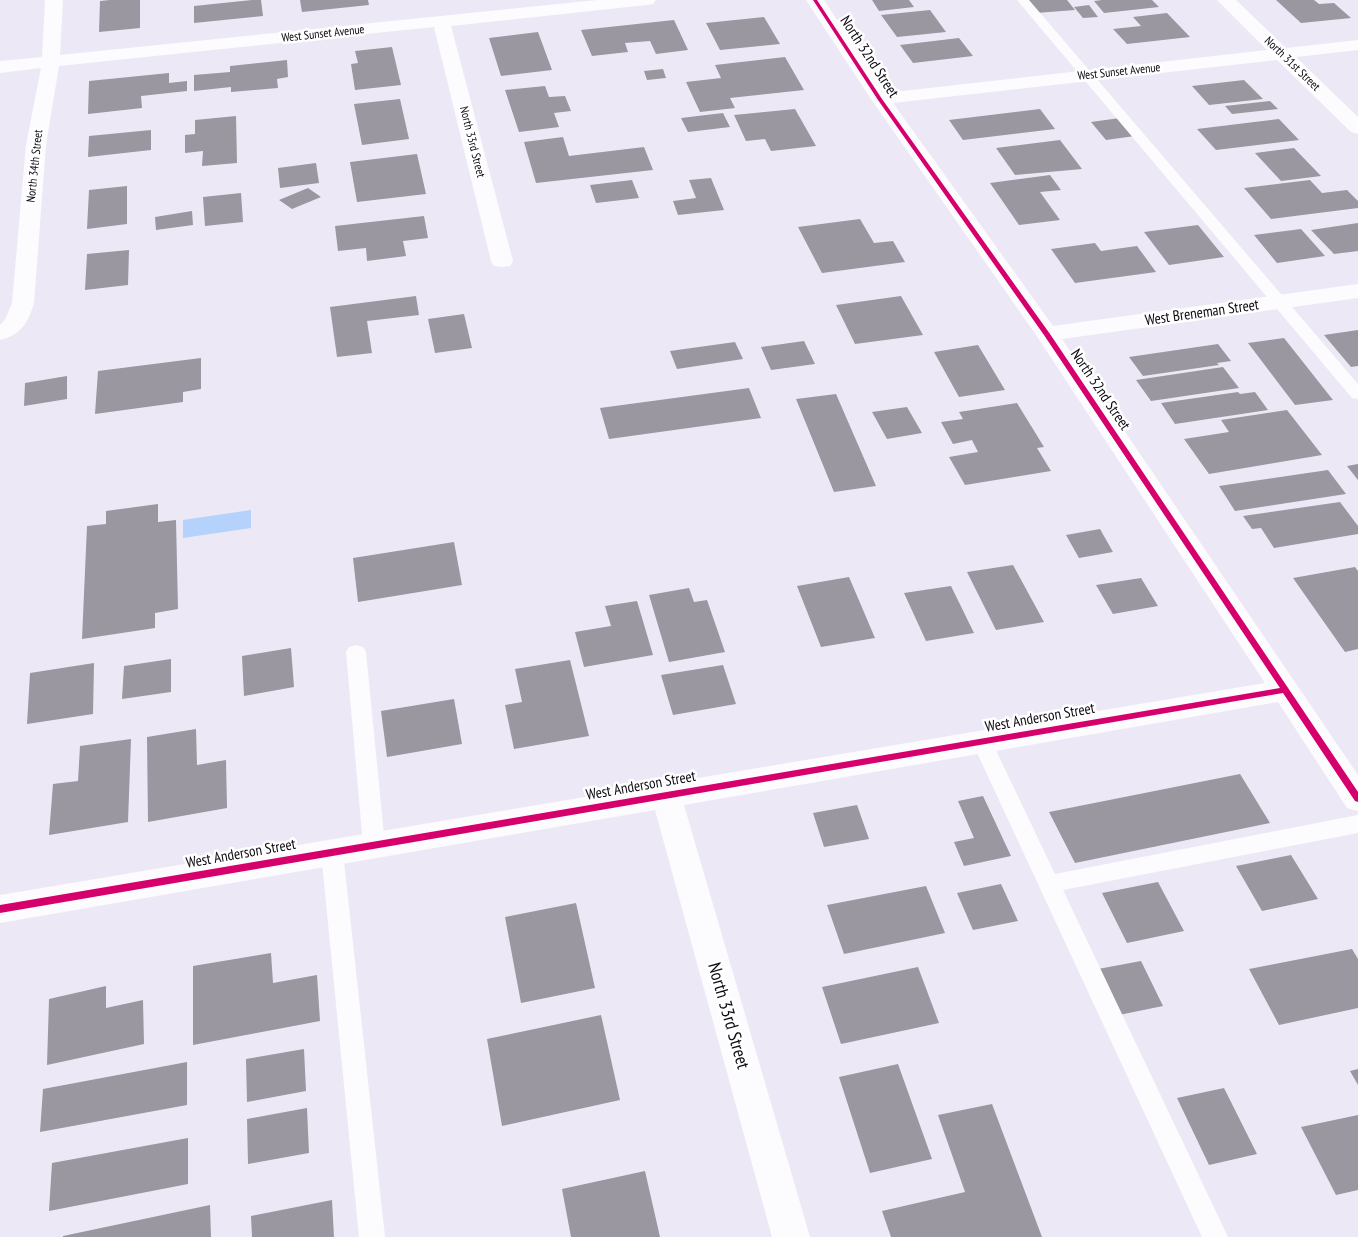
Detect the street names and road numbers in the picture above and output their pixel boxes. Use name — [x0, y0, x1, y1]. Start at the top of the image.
street label: North 32nd Street — [836, 13, 902, 101]
street label: West Sunset Avenue — [281, 22, 365, 46]
street label: North 31st Street — [1261, 34, 1323, 94]
street label: West Sunset Avenue — [1077, 60, 1161, 84]
street label: North 33rd Street — [456, 105, 488, 179]
street label: North 34th Street — [24, 129, 46, 203]
street label: West Breneman Street — [1144, 296, 1260, 330]
street label: North 32nd Street — [1066, 346, 1134, 434]
street label: West Anderson Street — [984, 700, 1096, 736]
street label: West Anderson Street — [585, 768, 697, 804]
street label: West Anderson Street — [185, 836, 297, 872]
street label: North 33rd Street — [703, 960, 753, 1072]

